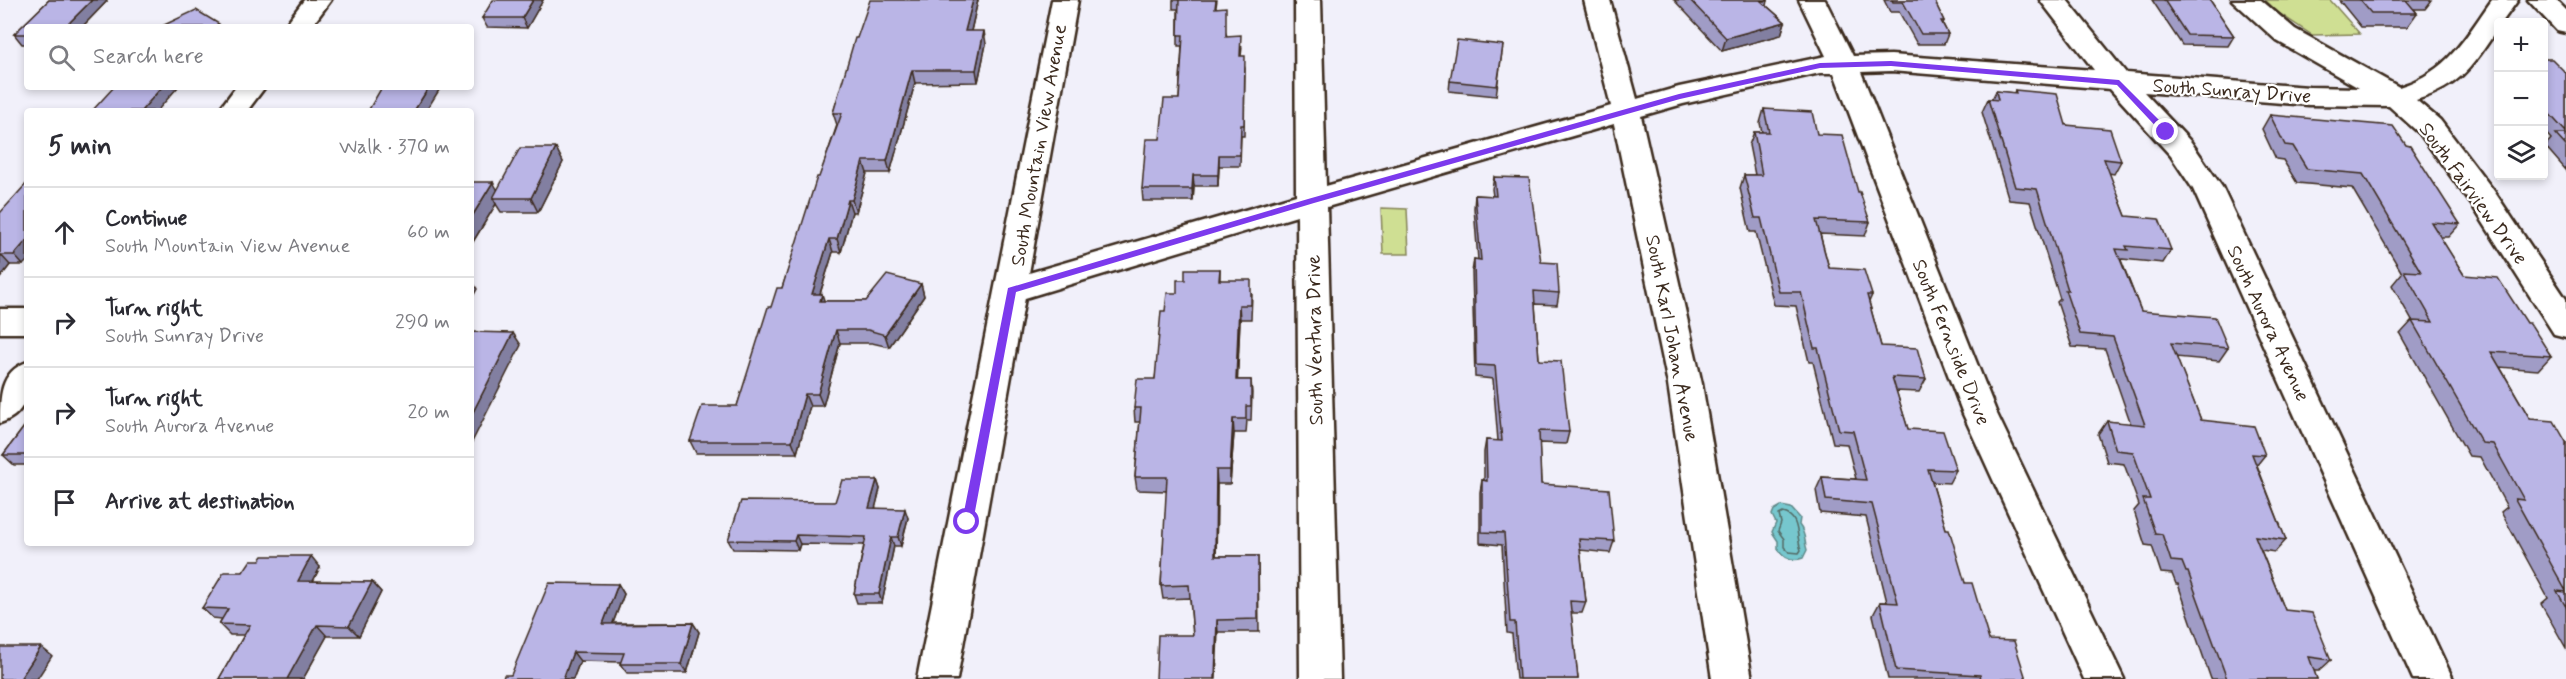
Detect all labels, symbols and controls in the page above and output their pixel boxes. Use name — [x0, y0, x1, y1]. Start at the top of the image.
map controls — [2494, 18, 2548, 180]
button: + — [2494, 18, 2548, 72]
street label: South Mountain View Avenue — [1005, 22, 1074, 268]
search box — [24, 24, 474, 90]
icon: search — [45, 41, 78, 74]
text: Search here — [93, 43, 204, 71]
street label: South Sunray Drive — [2152, 72, 2312, 111]
button: − — [2494, 72, 2548, 126]
street label: South Fairview Drive — [2412, 117, 2534, 270]
route end — [2152, 118, 2178, 144]
button: layers — [2494, 126, 2548, 180]
text: 5 min — [48, 130, 112, 164]
text: Walk · 370 m — [339, 134, 450, 161]
text: Continue — [105, 205, 187, 233]
icon: ahead — [48, 216, 81, 249]
text: 60 m — [407, 219, 450, 246]
text: South Mountain View Avenue — [105, 233, 350, 260]
street label: South Karl Johan Avenue — [1638, 233, 1705, 444]
street label: South Aurora Avenue — [2220, 241, 2316, 406]
street label: South Ventura Drive — [1301, 254, 1330, 426]
street label: South Fernside Drive — [1905, 255, 1996, 430]
text: Turn right — [105, 295, 203, 323]
icon: right — [48, 306, 81, 339]
text: 290 m — [395, 309, 450, 336]
text: South Sunray Drive — [105, 323, 264, 350]
text: Turn right — [105, 385, 203, 413]
icon: right — [48, 396, 81, 429]
text: 20 m — [407, 399, 450, 426]
text: South Aurora Avenue — [105, 413, 274, 440]
icon: arrive — [48, 486, 81, 519]
text: Arrive at destination — [105, 488, 295, 516]
route start — [953, 508, 979, 534]

